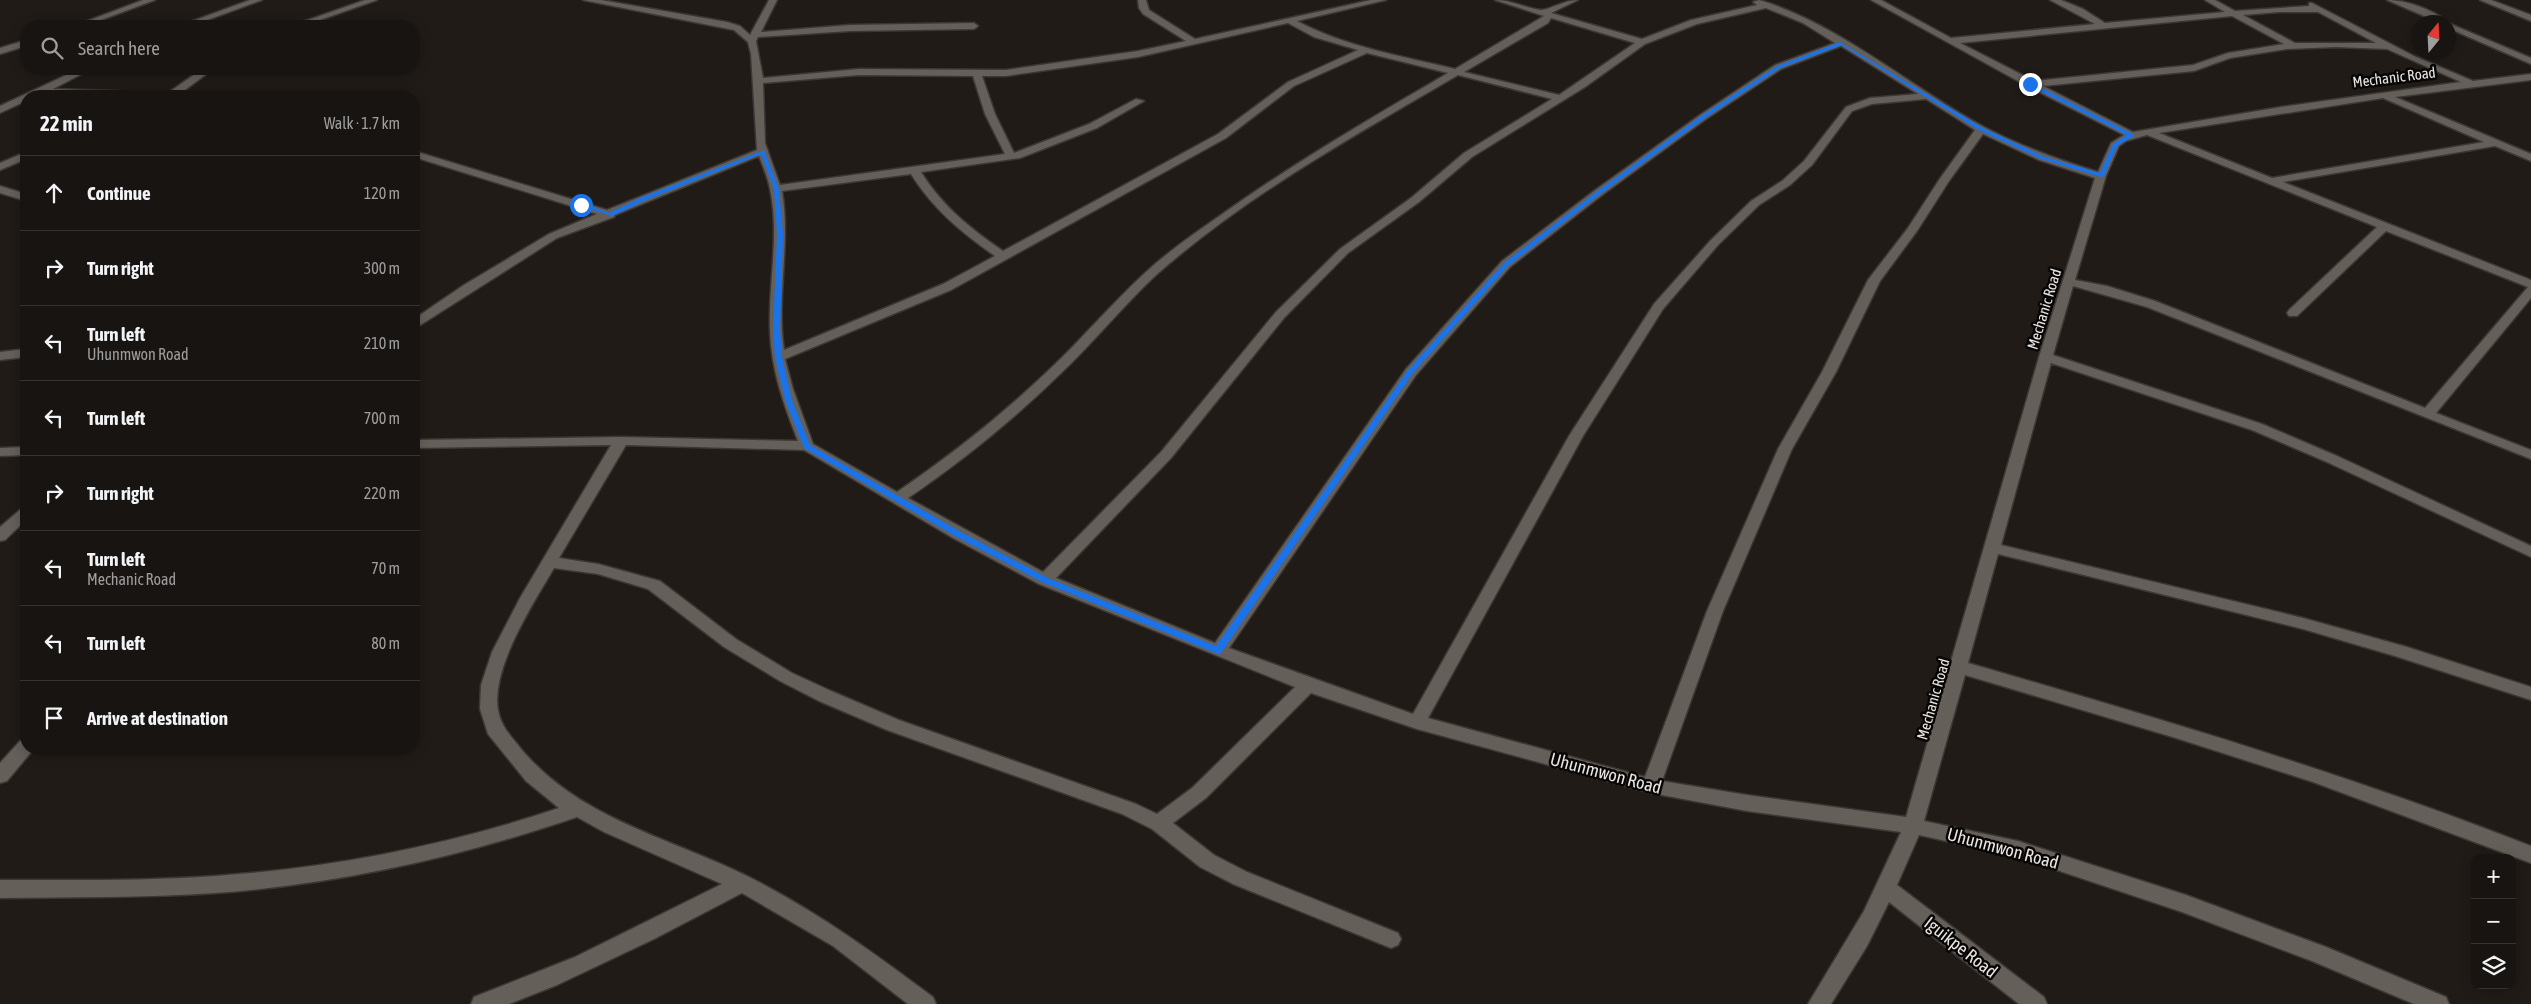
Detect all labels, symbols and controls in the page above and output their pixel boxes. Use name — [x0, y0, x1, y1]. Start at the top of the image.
north arrow — [2411, 15, 2456, 60]
search box — [20, 20, 420, 75]
icon: search — [38, 34, 66, 62]
text: Search here — [78, 37, 160, 59]
street label: Mechanic Road — [2351, 63, 2437, 91]
route end — [2019, 73, 2042, 96]
text: 22 min — [40, 111, 93, 135]
text: Walk · 1.7 km — [324, 114, 400, 132]
icon: ahead — [40, 179, 68, 207]
text: Continue — [87, 182, 151, 204]
text: 120 m — [364, 184, 400, 202]
route start — [570, 194, 593, 217]
icon: right — [40, 254, 68, 282]
text: Turn right — [87, 257, 154, 279]
text: 300 m — [364, 259, 400, 277]
street label: Mechanic Road — [2024, 267, 2064, 351]
text: Turn left — [87, 323, 145, 345]
icon: left — [40, 329, 68, 357]
text: 210 m — [364, 334, 400, 352]
text: Uhunmwon Road — [87, 345, 189, 363]
icon: left — [40, 404, 68, 432]
text: Turn left — [87, 407, 145, 429]
text: 700 m — [364, 409, 400, 427]
icon: right — [40, 479, 68, 507]
text: Turn right — [87, 482, 154, 504]
text: 220 m — [364, 484, 400, 502]
text: Turn left — [87, 548, 145, 570]
icon: left — [40, 554, 68, 582]
text: 70 m — [371, 559, 400, 577]
text: Mechanic Road — [87, 570, 176, 588]
icon: left — [40, 629, 68, 657]
text: Turn left — [87, 632, 145, 654]
text: 80 m — [371, 634, 400, 652]
street label: Mechanic Road — [1913, 656, 1953, 742]
icon: arrive — [40, 704, 68, 732]
text: Arrive at destination — [87, 707, 228, 729]
street label: Uhunmwon Road — [1548, 748, 1664, 798]
street label: Uhunmwon Road — [1945, 823, 2061, 873]
map controls — [2471, 854, 2516, 989]
button: + — [2471, 854, 2516, 899]
button: − — [2471, 899, 2516, 944]
street label: Iguikpe Road — [1920, 912, 2002, 982]
button: layers — [2471, 944, 2516, 989]

